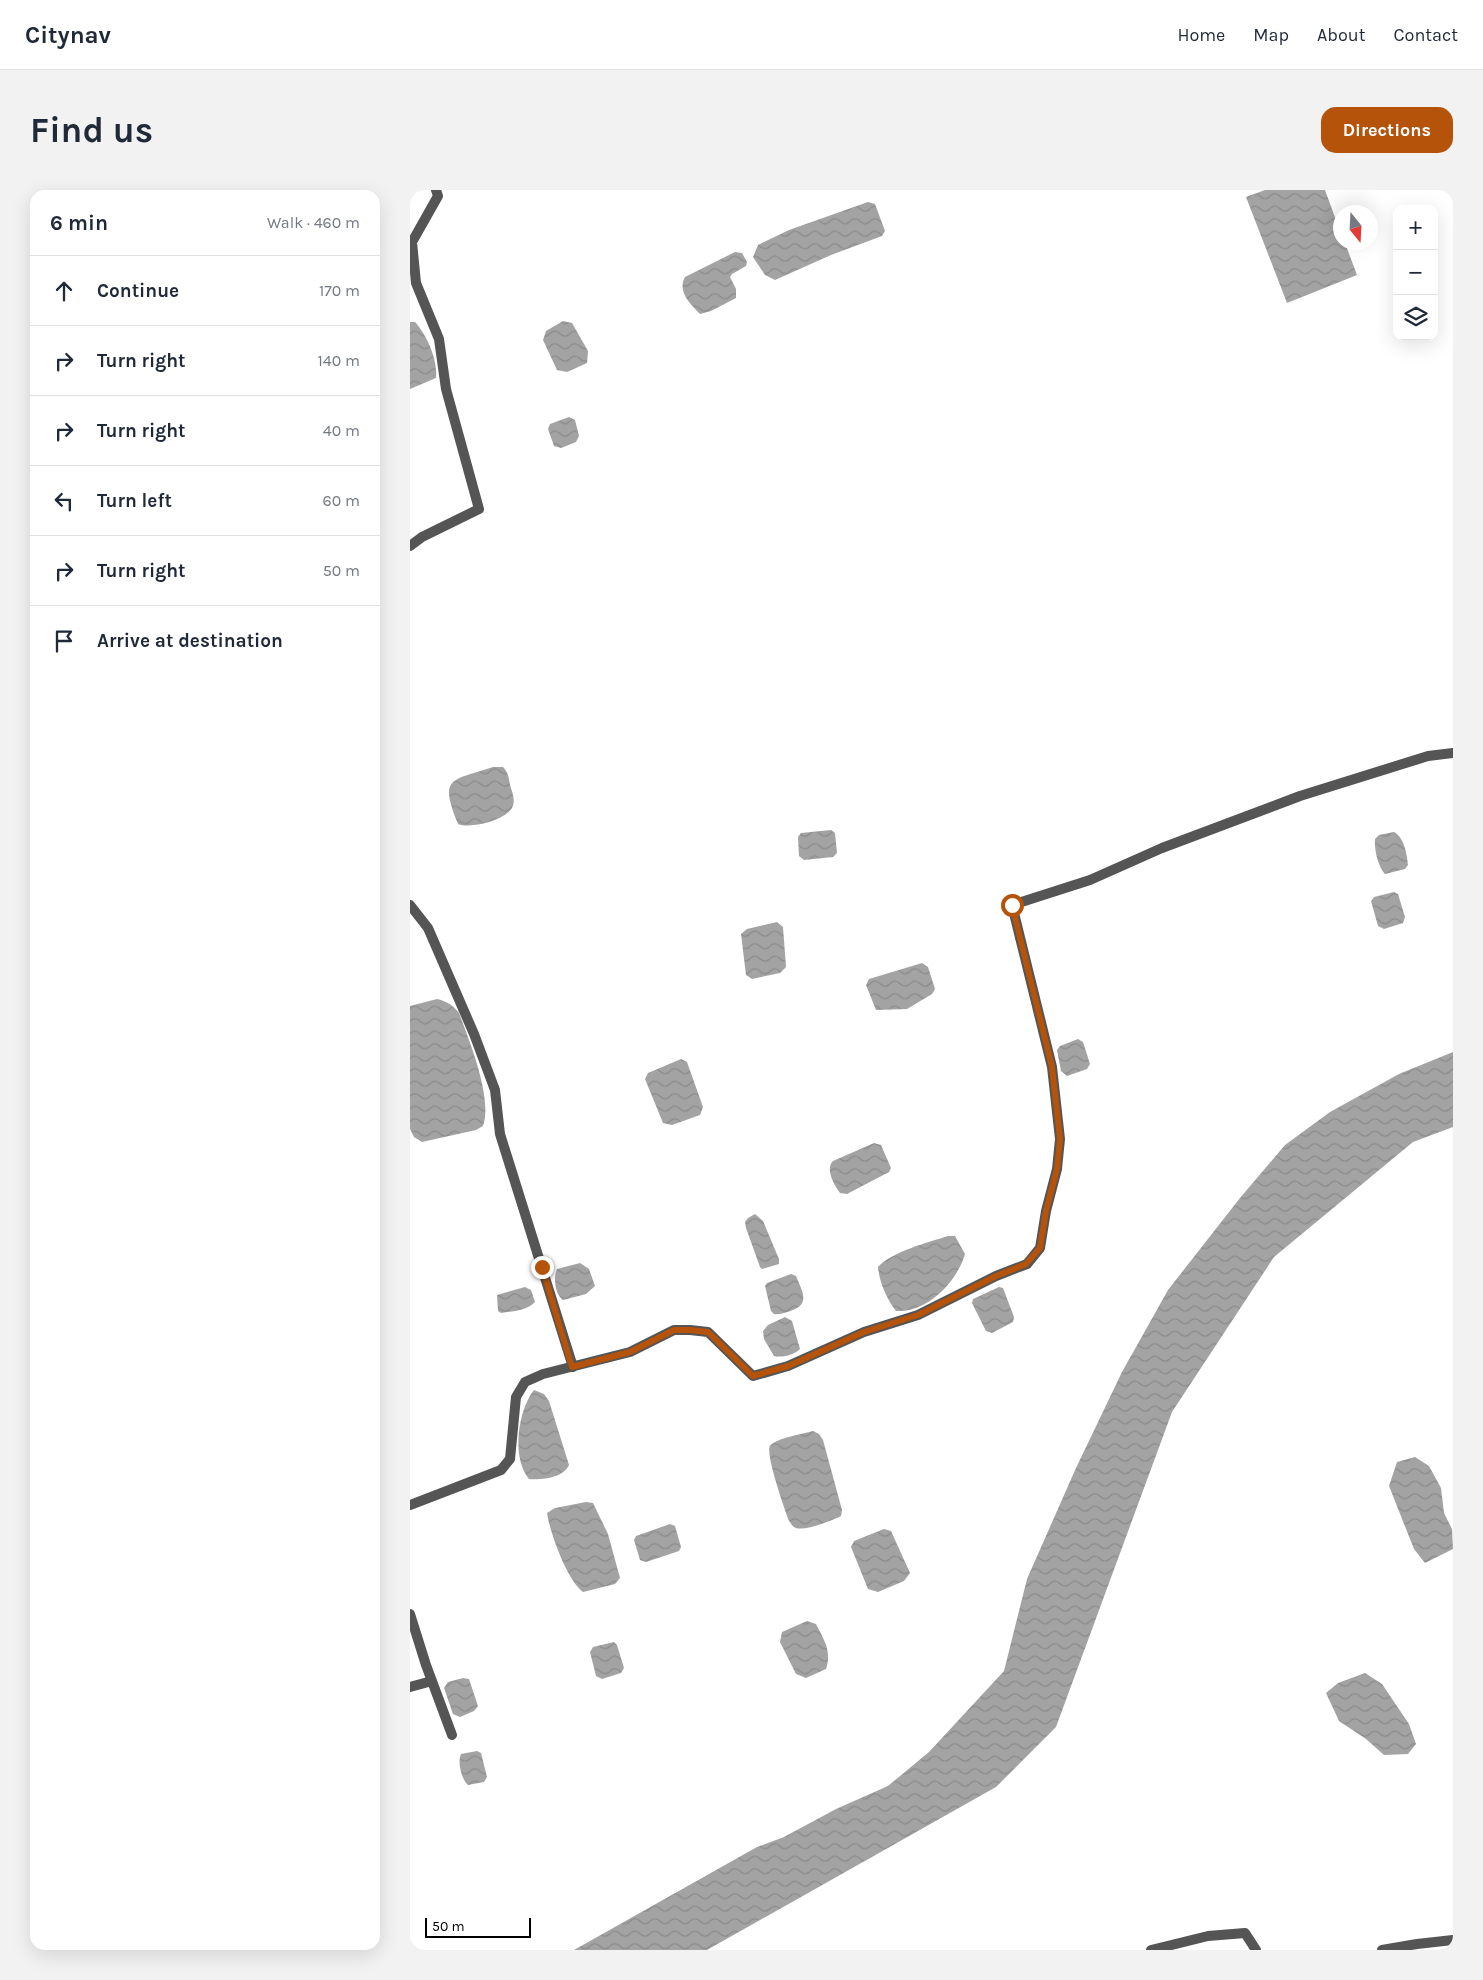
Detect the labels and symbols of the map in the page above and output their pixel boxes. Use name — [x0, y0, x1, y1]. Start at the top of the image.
north arrow — [1333, 205, 1378, 250]
route start — [1001, 894, 1024, 917]
route end — [531, 1256, 554, 1279]
scale bar — [425, 1915, 531, 1938]

